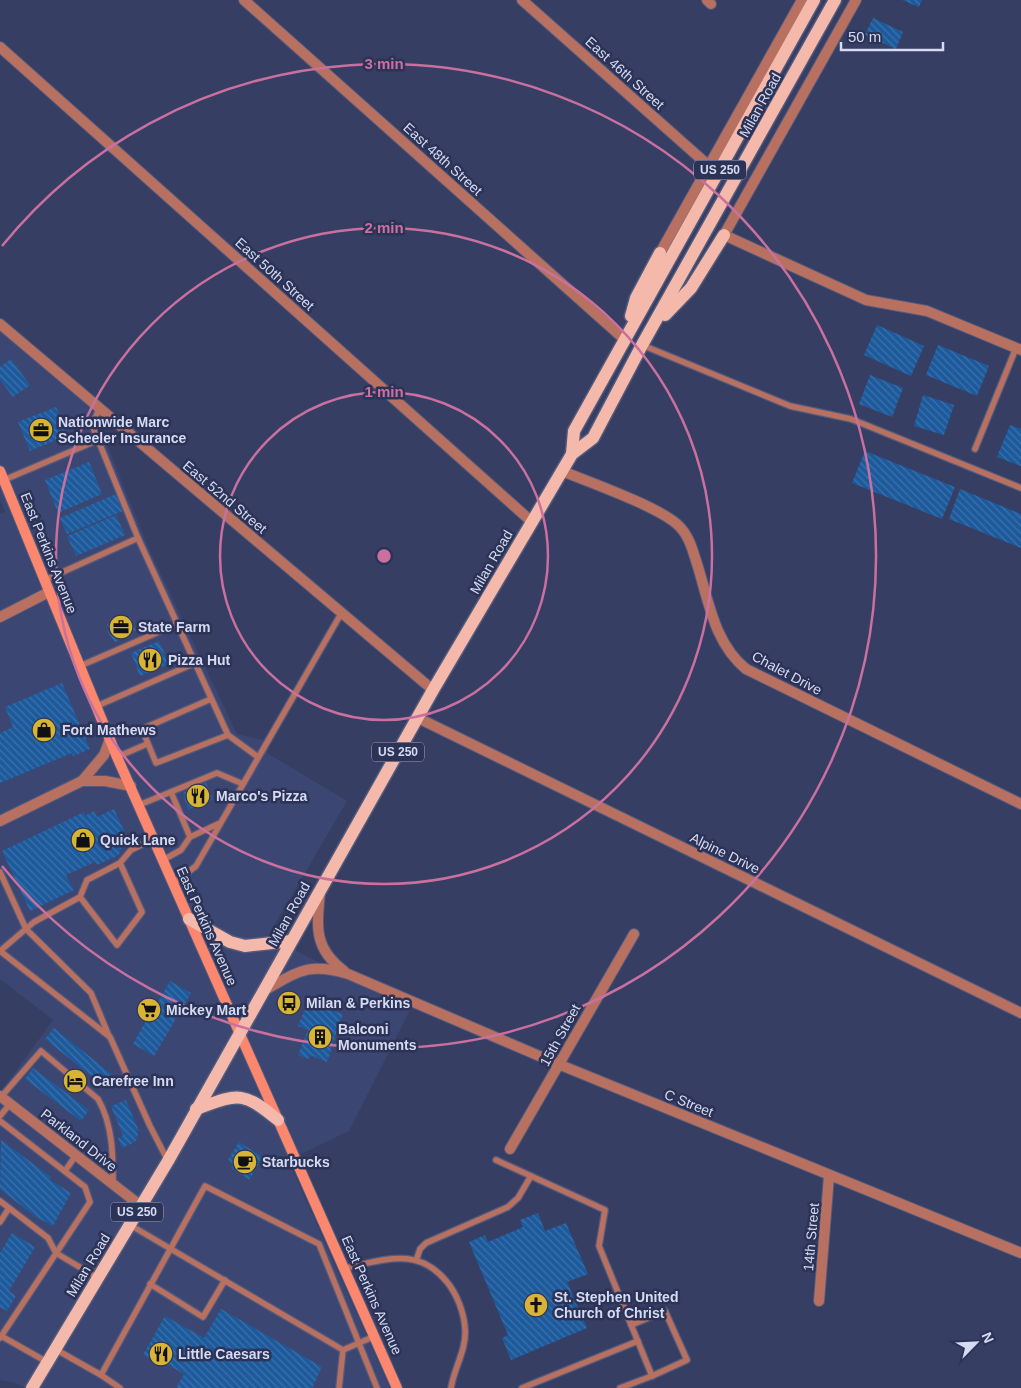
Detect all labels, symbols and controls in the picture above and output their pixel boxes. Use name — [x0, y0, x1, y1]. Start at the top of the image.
scale bar — [841, 20, 944, 52]
text: 50 m — [848, 28, 881, 45]
street label: East 46th Street — [582, 33, 668, 113]
text: 3 min — [364, 55, 404, 72]
street label: Milan Road — [736, 70, 784, 140]
street label: East 48th Street — [400, 119, 486, 199]
road number: US 250 — [694, 160, 746, 180]
text: 2 min — [364, 219, 404, 236]
street label: East 50th Street — [232, 234, 318, 314]
text: 1 min — [364, 383, 404, 400]
place label: Nationwide Marc Scheeler Insurance — [58, 414, 187, 446]
office icon: Nationwide Marc Scheeler Insurance — [28, 417, 54, 443]
street label: East 52nd Street — [180, 457, 270, 537]
street label: East Perkins Avenue — [17, 490, 81, 616]
street label: Milan Road — [466, 527, 516, 597]
centre of rings — [375, 547, 393, 565]
office icon: State Farm — [108, 614, 134, 640]
place label: State Farm — [138, 619, 210, 635]
restaurant icon: Pizza Hut — [137, 647, 163, 673]
street label: Chalet Drive — [749, 648, 825, 698]
place label: Pizza Hut — [168, 652, 231, 668]
shop icon: Ford Mathews — [31, 717, 57, 743]
place label: Ford Mathews — [62, 722, 156, 738]
road number: US 250 — [372, 742, 424, 762]
restaurant icon: Marco's Pizza — [185, 783, 211, 809]
place label: Marco's Pizza — [216, 788, 307, 804]
shop icon: Quick Lane — [70, 827, 96, 853]
street label: Alpine Drive — [688, 829, 763, 877]
place label: Quick Lane — [100, 832, 176, 848]
street label: East Perkins Avenue — [173, 864, 241, 988]
street label: Milan Road — [265, 879, 313, 949]
bus stop icon: Milan & Perkins — [276, 990, 302, 1016]
place label: Milan & Perkins — [306, 995, 410, 1011]
supermarket icon: Mickey Mart — [136, 997, 162, 1023]
street label: 15th Street — [536, 1001, 584, 1069]
place label: Mickey Mart — [166, 1002, 246, 1018]
place label: Balconi Monuments — [338, 1021, 417, 1053]
building icon: Balconi Monuments — [307, 1024, 333, 1050]
hotel icon: Carefree Inn — [62, 1068, 88, 1094]
place label: Carefree Inn — [92, 1073, 174, 1089]
street label: C Street — [662, 1086, 716, 1120]
street label: Parkland Drive — [38, 1105, 120, 1175]
cafe icon: Starbucks — [232, 1149, 258, 1175]
place label: Starbucks — [262, 1154, 330, 1170]
road number: US 250 — [111, 1202, 163, 1222]
street label: 14th Street — [800, 1202, 822, 1272]
street label: Milan Road — [63, 1231, 113, 1299]
street label: East Perkins Avenue — [338, 1233, 406, 1357]
place label: St. Stephen United Church of Christ — [554, 1289, 678, 1321]
church icon: St. Stephen United Church of Christ — [523, 1292, 549, 1318]
north arrow — [951, 1318, 1001, 1368]
text: N — [979, 1330, 997, 1346]
restaurant icon: Little Caesars — [148, 1341, 174, 1367]
place label: Little Caesars — [178, 1346, 270, 1362]

